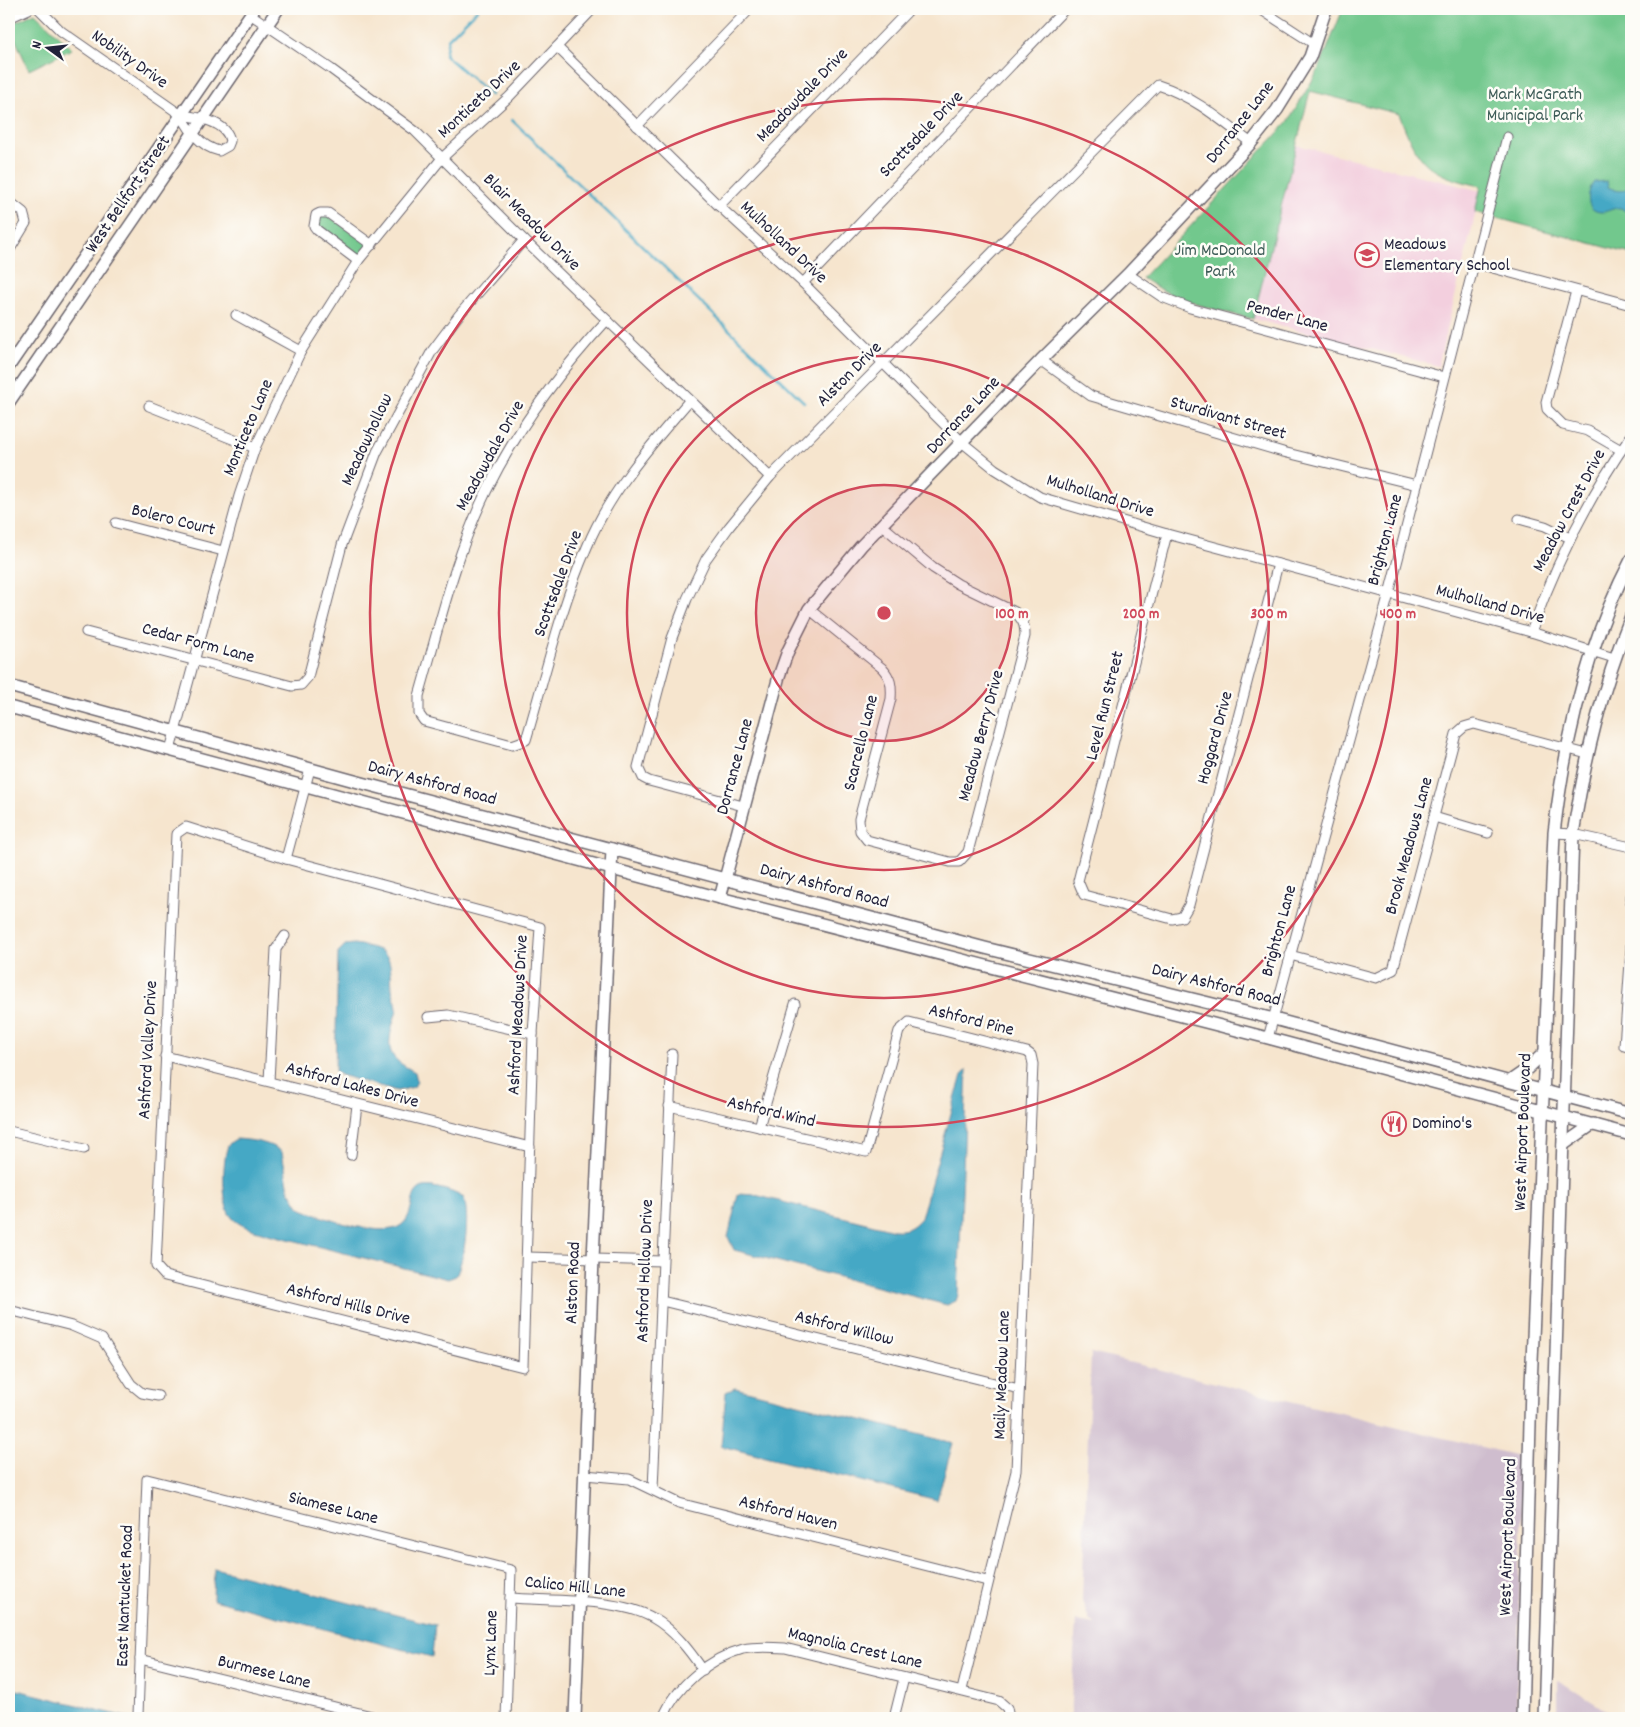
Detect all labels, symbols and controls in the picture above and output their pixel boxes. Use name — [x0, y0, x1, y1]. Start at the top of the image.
north arrow — [22, 22, 72, 72]
street label: Nobility Drive — [86, 24, 172, 96]
text: N — [27, 39, 48, 51]
street label: Meadowdale Drive — [751, 43, 855, 149]
street label: Monticeto Drive — [433, 55, 527, 145]
street label: Dorrance Lane — [1201, 76, 1281, 170]
park label: Mark McGrath Municipal Park — [1487, 83, 1583, 129]
street label: Scottsdale Drive — [874, 86, 970, 184]
street label: West Bellfort Street — [80, 131, 178, 259]
street label: Blair Meadow Drive — [477, 169, 586, 278]
street label: Mulholland Drive — [734, 196, 832, 290]
place label: Meadows Elementary School — [1384, 233, 1511, 279]
park label: Jim McDonald Park — [1175, 239, 1265, 285]
school or university icon: Meadows Elementary School — [1354, 242, 1380, 268]
street label: Pender Lane — [1243, 294, 1331, 340]
street label: Alston Drive — [812, 337, 888, 413]
street label: Dorrance Lane — [921, 371, 1007, 461]
street label: Monticeto Lane — [217, 376, 281, 480]
street label: Meadowhollow — [336, 390, 400, 490]
street label: Sturdivant Street — [1167, 391, 1289, 448]
street label: Meadowdale Drive — [450, 396, 532, 516]
street label: Meadow Crest Drive — [1527, 445, 1613, 577]
street label: Mulholland Drive — [1043, 469, 1157, 525]
street label: Brighton Lane — [1362, 491, 1410, 589]
street label: Bolero Court — [128, 499, 218, 544]
street label: Scottsdale Drive — [528, 527, 590, 641]
street label: Mulholland Drive — [1433, 579, 1547, 632]
centre of rings — [875, 604, 893, 622]
text: 100 m — [995, 604, 1029, 626]
text: 200 m — [1123, 604, 1159, 626]
text: 300 m — [1251, 604, 1287, 626]
text: 400 m — [1380, 604, 1416, 626]
street label: Cedar Form Lane — [139, 617, 257, 671]
street label: Level Run Street — [1080, 648, 1132, 763]
street label: Meadow Berry Drive — [952, 667, 1012, 804]
street label: Hoggard Drive — [1192, 689, 1240, 787]
street label: Scarcello Lane — [838, 692, 886, 794]
street label: Dorrance Lane — [711, 716, 761, 818]
street label: Dairy Ashford Road — [365, 755, 499, 813]
street label: Brook Meadows Lane — [1380, 774, 1440, 918]
street label: Dairy Ashford Road — [757, 858, 891, 916]
street label: Brighton Lane — [1256, 882, 1304, 980]
street label: Ashford Meadows Drive — [502, 934, 536, 1096]
street label: Dairy Ashford Road — [1149, 958, 1283, 1014]
street label: Ashford Valley Drive — [133, 980, 165, 1120]
street label: Ashford Pine — [926, 998, 1016, 1044]
street label: West Airport Boulevard — [1509, 1053, 1539, 1211]
street label: Ashford Lakes Drive — [283, 1056, 421, 1116]
street label: Ashford Wind — [725, 1091, 817, 1135]
restaurant icon: Domino's — [1381, 1111, 1407, 1137]
place label: Domino's — [1412, 1112, 1472, 1137]
street label: Ashford Hollow Drive — [631, 1199, 661, 1343]
street label: Alston Road — [560, 1241, 588, 1325]
street label: Ashford Hills Drive — [284, 1278, 413, 1332]
street label: Ashford Willow — [792, 1305, 896, 1353]
street label: Maily Meadow Lane — [988, 1310, 1018, 1440]
street label: West Airport Boulevard — [1494, 1458, 1524, 1616]
street label: Siamese Lane — [286, 1486, 381, 1532]
street label: Ashford Haven — [736, 1490, 840, 1538]
street label: East Nantucket Road — [111, 1525, 141, 1667]
street label: Calico Hill Lane — [523, 1570, 627, 1606]
street label: Lynx Lane — [478, 1610, 506, 1676]
street label: Magnolia Crest Lane — [785, 1621, 925, 1677]
street label: Burmese Lane — [215, 1649, 313, 1697]

